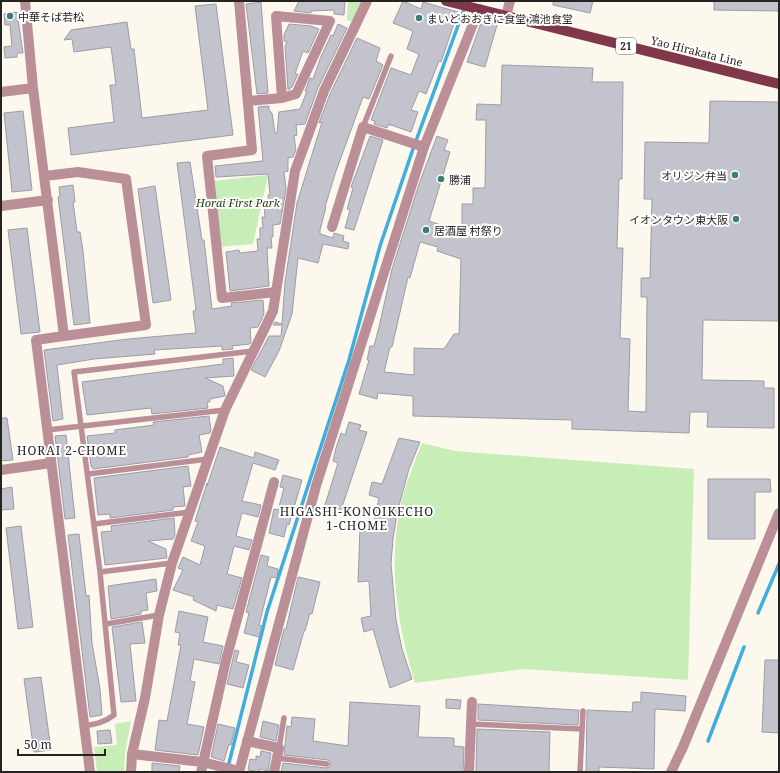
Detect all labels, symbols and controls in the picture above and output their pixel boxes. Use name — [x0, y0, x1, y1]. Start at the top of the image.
place label: 中華そば若松 — [18, 9, 84, 24]
marker: 中華そば若松 — [5, 11, 15, 21]
place label: まいどおおきに食堂 鴻池食堂 — [427, 11, 573, 26]
marker: まいどおおきに食堂 鴻池食堂 — [414, 13, 424, 23]
street label: Yao Hirakata Line — [649, 32, 744, 70]
road number: 21 — [616, 38, 636, 54]
place label: オリジン弁当 — [661, 168, 727, 183]
marker: オリジン弁当 — [730, 170, 740, 180]
place label: 勝浦 — [449, 172, 471, 187]
marker: 勝浦 — [436, 174, 446, 184]
park label: Horai First Park — [195, 195, 281, 210]
place label: イオンタウン東大阪 — [629, 212, 728, 227]
marker: イオンタウン東大阪 — [731, 214, 741, 224]
place label: 居酒屋 村祭り — [434, 223, 503, 238]
marker: 居酒屋 村祭り — [421, 225, 431, 235]
district label: HORAI 2-CHOME — [17, 442, 127, 459]
district label: HIGASHI-KONOIKECHO 1-CHOME — [280, 503, 434, 534]
scale bar — [18, 731, 105, 757]
text: 50 m — [24, 736, 52, 753]

